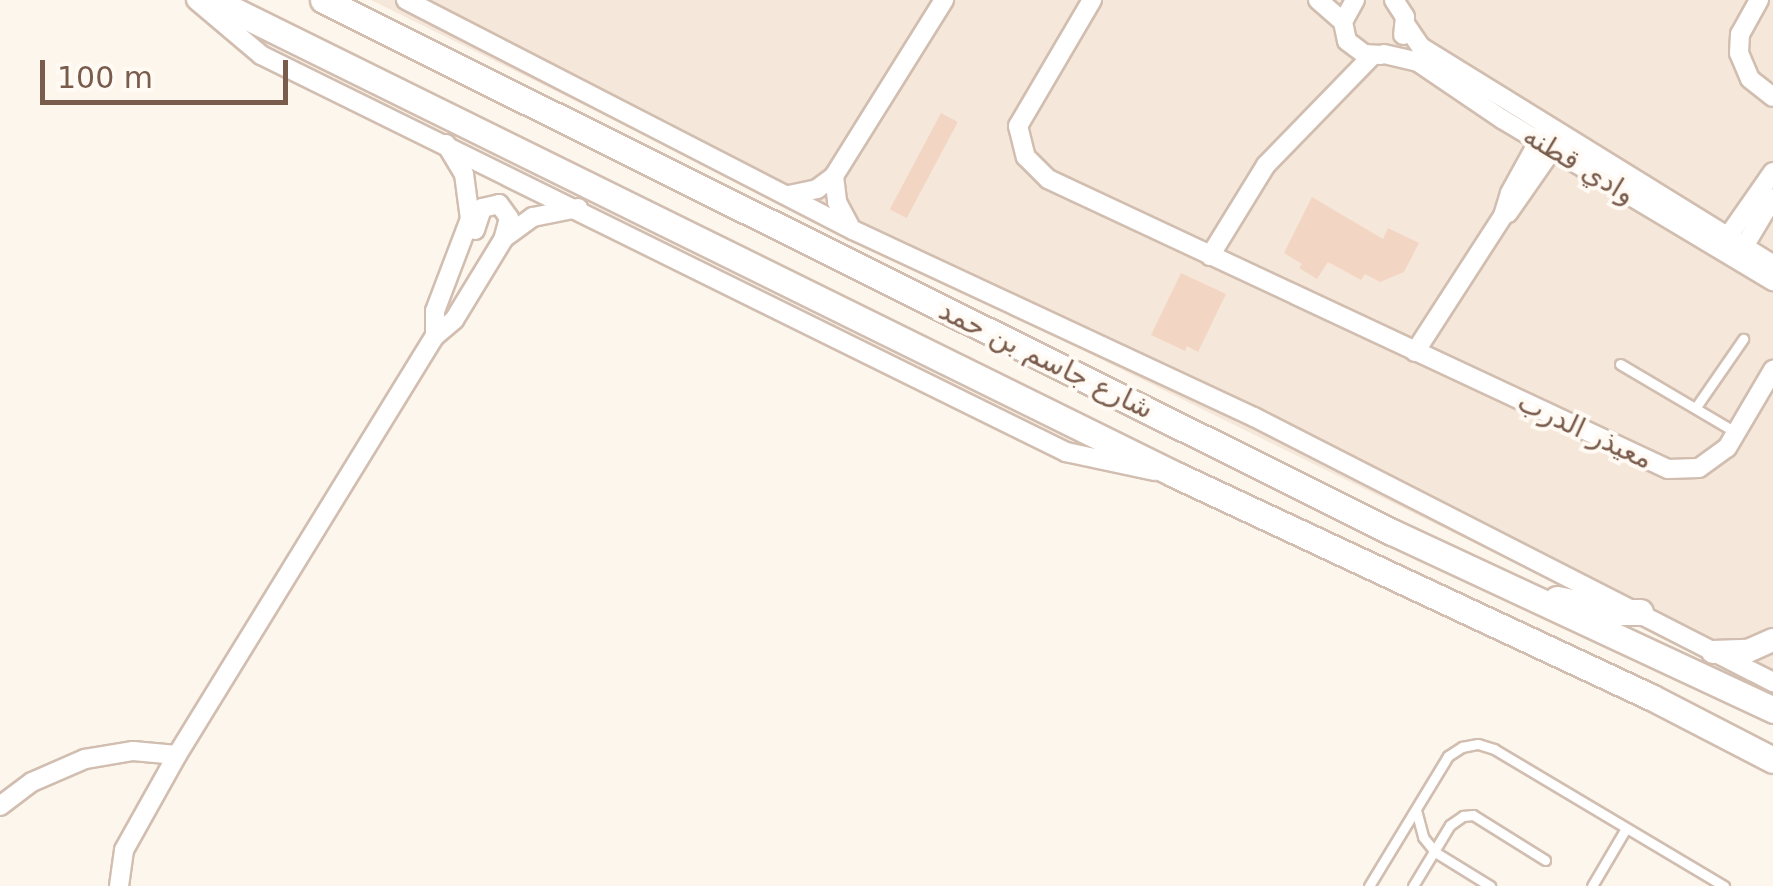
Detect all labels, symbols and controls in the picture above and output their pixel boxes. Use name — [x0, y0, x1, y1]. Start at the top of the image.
scale bar — [45, 40, 292, 102]
text: 100 m — [57, 60, 153, 95]
street label: وادي قطنه — [1517, 119, 1641, 211]
street label: شارع جاسم بن حمد — [933, 294, 1159, 426]
street label: معيذر الدرب — [1512, 385, 1658, 477]

